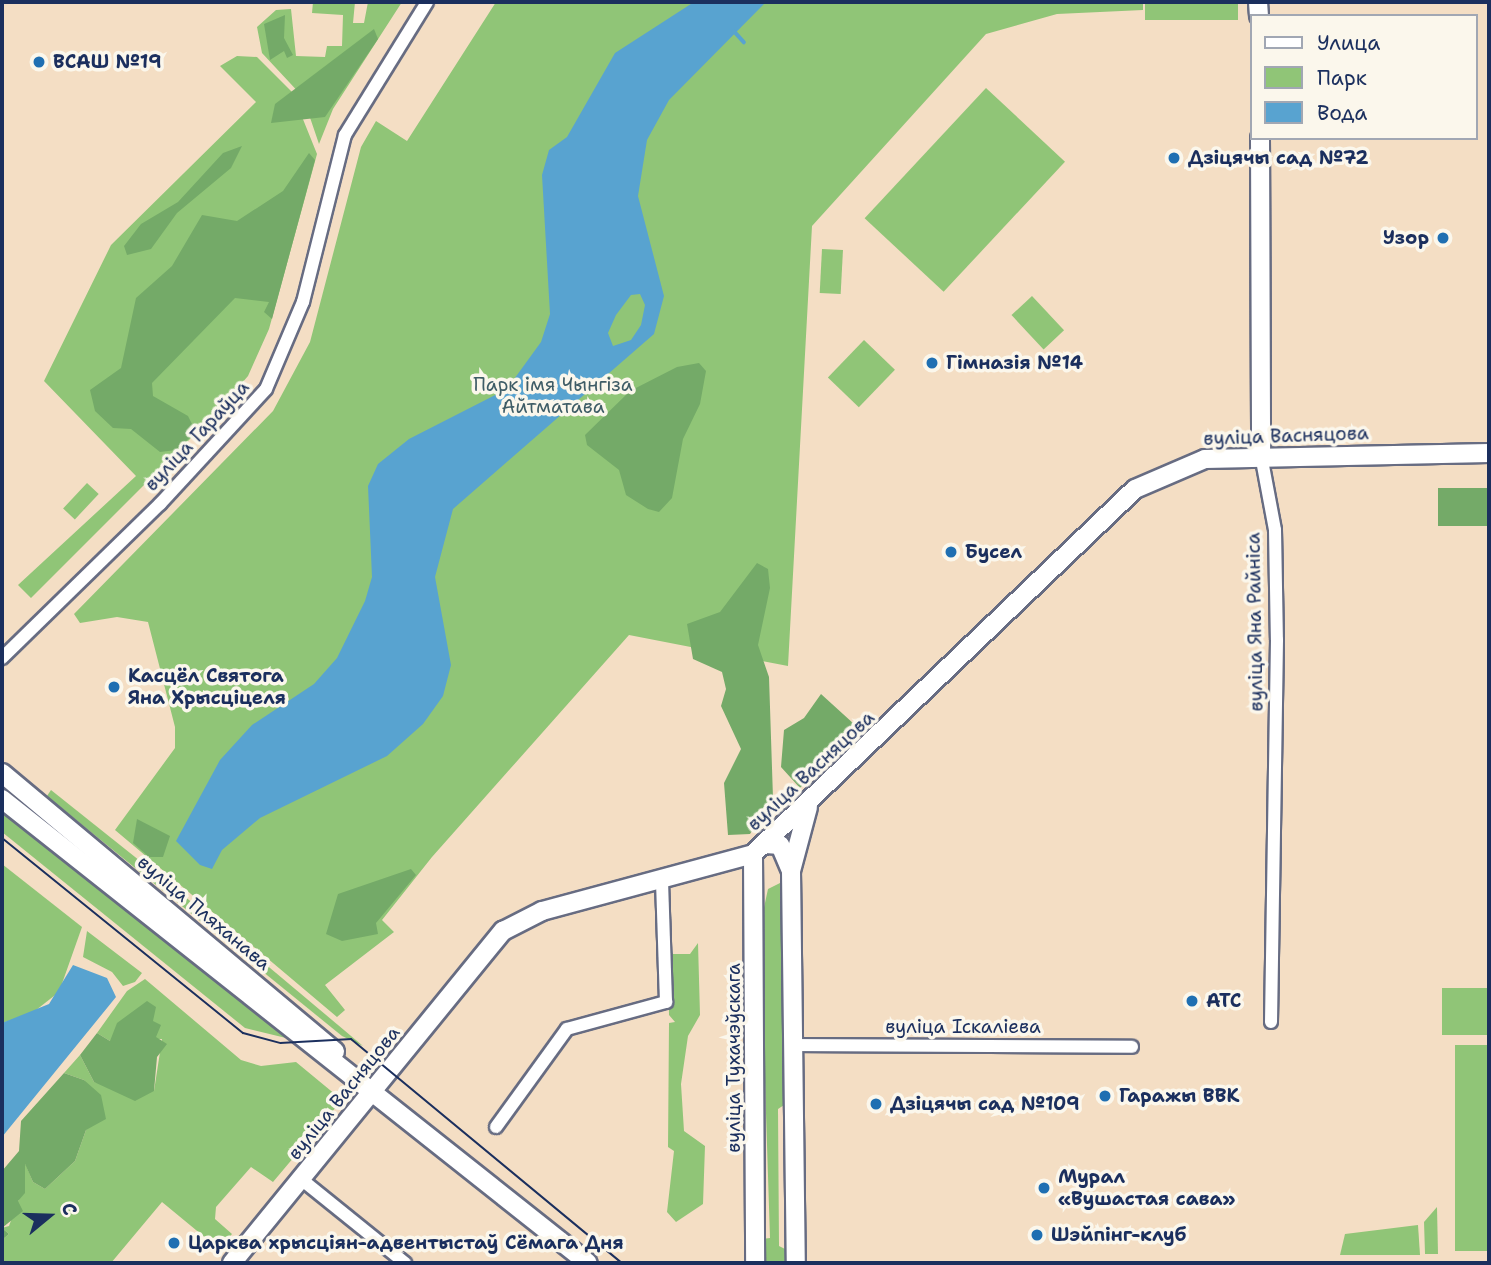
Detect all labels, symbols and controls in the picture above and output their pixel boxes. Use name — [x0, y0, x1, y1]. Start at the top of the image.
legend — [1250, 14, 1477, 140]
text: Улица — [1317, 29, 1380, 57]
place label: ВСАШ №19 — [53, 51, 161, 73]
marker: ВСАШ №19 — [31, 54, 47, 70]
text: Парк — [1317, 64, 1367, 92]
text: Вода — [1317, 99, 1367, 127]
place label: Дзіцячы сад №72 — [1188, 147, 1369, 169]
marker: Дзіцячы сад №72 — [1166, 150, 1182, 166]
place label: Узор — [1383, 227, 1429, 249]
marker: Узор — [1435, 230, 1451, 246]
place label: Гімназія №14 — [946, 352, 1083, 374]
marker: Гімназія №14 — [924, 355, 940, 371]
park label: Парк імя Чынгіза Айтматава — [473, 374, 633, 418]
street label: вуліца Гараўца — [140, 376, 254, 496]
street label: вуліца Васняцова — [1203, 422, 1369, 450]
street label: вуліца Яна Райніса — [1242, 532, 1268, 712]
place label: Бусел — [965, 541, 1022, 563]
marker: Бусел — [943, 544, 959, 560]
place label: Касцёл Святога Яна Хрысціцеля — [128, 665, 286, 709]
marker: Касцёл Святога Яна Хрысціцеля — [106, 679, 122, 695]
street label: вуліца Васняцова — [743, 706, 879, 836]
street label: вуліца Пляханава — [133, 851, 275, 975]
street label: вуліца Тухачэўскага — [723, 963, 745, 1153]
place label: АТС — [1206, 990, 1241, 1012]
marker: АТС — [1184, 993, 1200, 1009]
street label: вуліца Іскаліева — [885, 1016, 1041, 1038]
street label: вуліца Васняцова — [283, 1022, 405, 1164]
place label: Гаражы ВВК — [1119, 1085, 1240, 1107]
marker: Гаражы ВВК — [1097, 1088, 1113, 1104]
place label: Дзіцячы сад №109 — [890, 1093, 1080, 1115]
marker: Дзіцячы сад №109 — [868, 1096, 884, 1112]
place label: Мурал «Вушастая сава» — [1058, 1166, 1235, 1210]
marker: Мурал «Вушастая сава» — [1036, 1180, 1052, 1196]
north arrow — [14, 1181, 84, 1251]
text: С — [56, 1199, 83, 1219]
place label: Шэйпінг-клуб — [1051, 1224, 1186, 1246]
marker: Шэйпінг-клуб — [1029, 1227, 1045, 1243]
place label: Царква хрысціян-адвентыстаў Сёмага Дня — [188, 1232, 624, 1254]
marker: Царква хрысціян-адвентыстаў Сёмага Дня — [166, 1235, 182, 1251]

